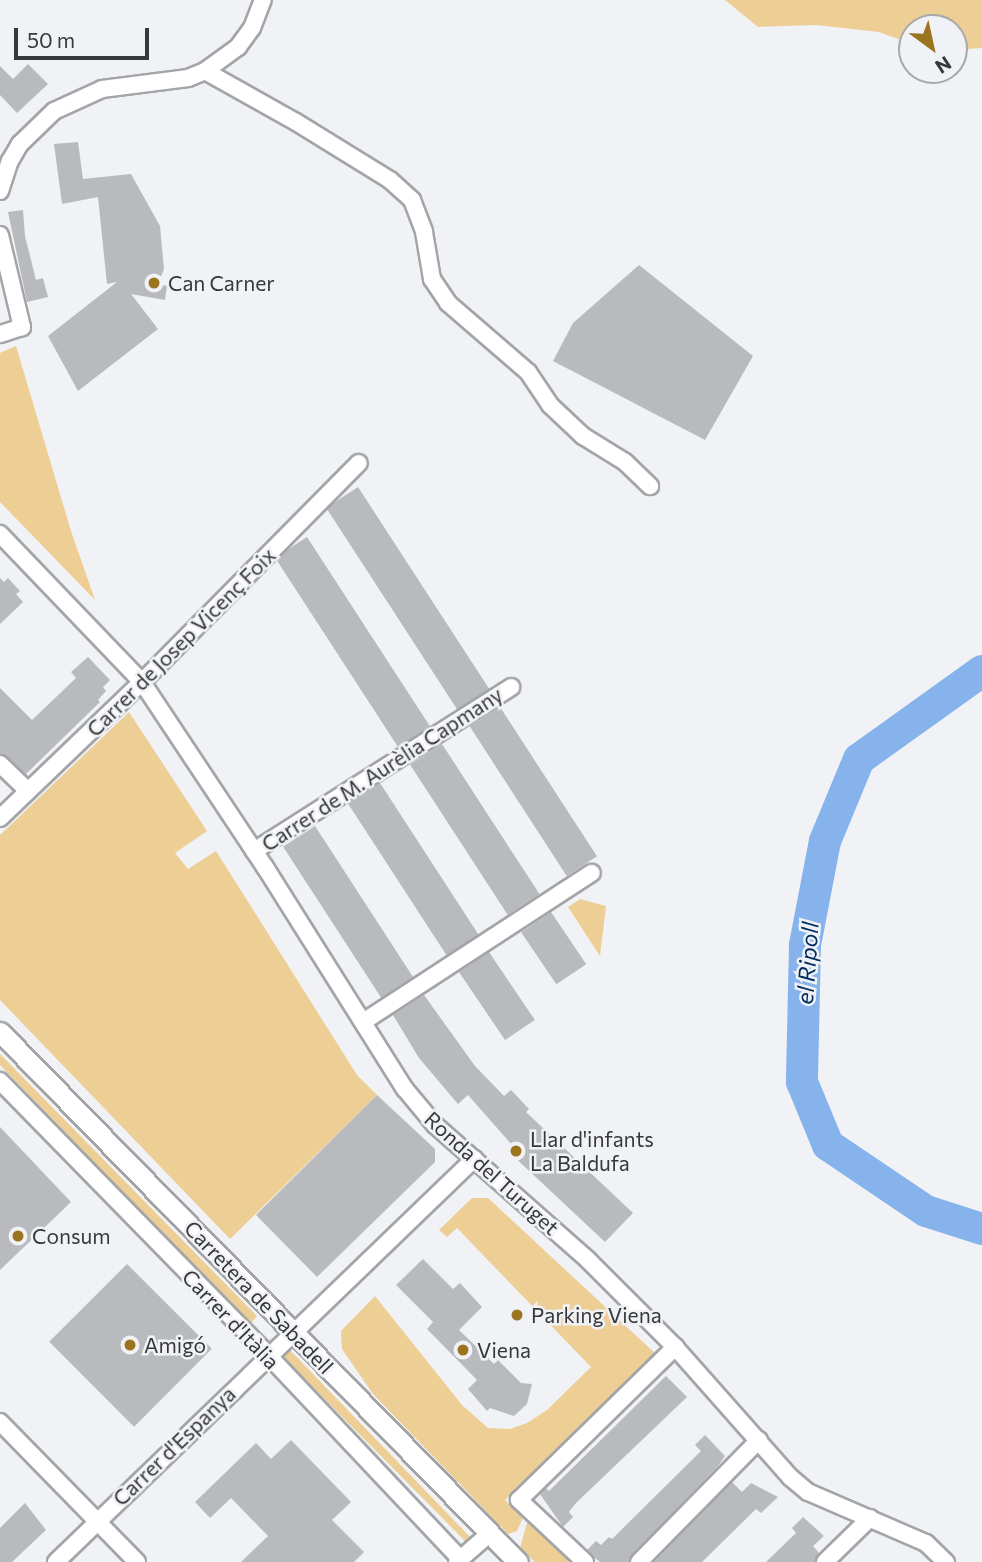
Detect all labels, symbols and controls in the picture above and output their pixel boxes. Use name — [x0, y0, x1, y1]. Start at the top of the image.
scale bar — [18, 14, 152, 58]
north arrow — [898, 14, 968, 84]
text: 50 m — [27, 27, 75, 52]
text: N — [931, 52, 956, 79]
place label: Can Carner — [168, 270, 275, 296]
marker: Can Carner — [146, 275, 162, 291]
street label: Carrer de Josep Vicenç Foix — [81, 542, 281, 742]
street label: Carrer de M. Aurèlia Capmany — [257, 682, 507, 856]
water label: el Ripoll — [790, 921, 824, 1005]
street label: Ronda del Turuget — [420, 1106, 564, 1240]
place label: Llar d'infants La Baldufa — [530, 1126, 654, 1176]
marker: Llar d'infants La Baldufa — [508, 1143, 524, 1159]
street label: Carretera de Sabadell — [179, 1215, 339, 1379]
place label: Consum — [32, 1223, 111, 1249]
marker: Consum — [10, 1228, 26, 1244]
street label: Carrer d'Itàlia — [177, 1264, 285, 1374]
place label: Parking Viena — [531, 1302, 662, 1328]
marker: Parking Viena — [509, 1307, 525, 1323]
place label: Amigó — [144, 1332, 206, 1358]
marker: Amigó — [122, 1337, 138, 1353]
place label: Viena — [477, 1337, 531, 1363]
marker: Viena — [455, 1342, 471, 1358]
street label: Carrer d'Espanya — [108, 1381, 240, 1511]

